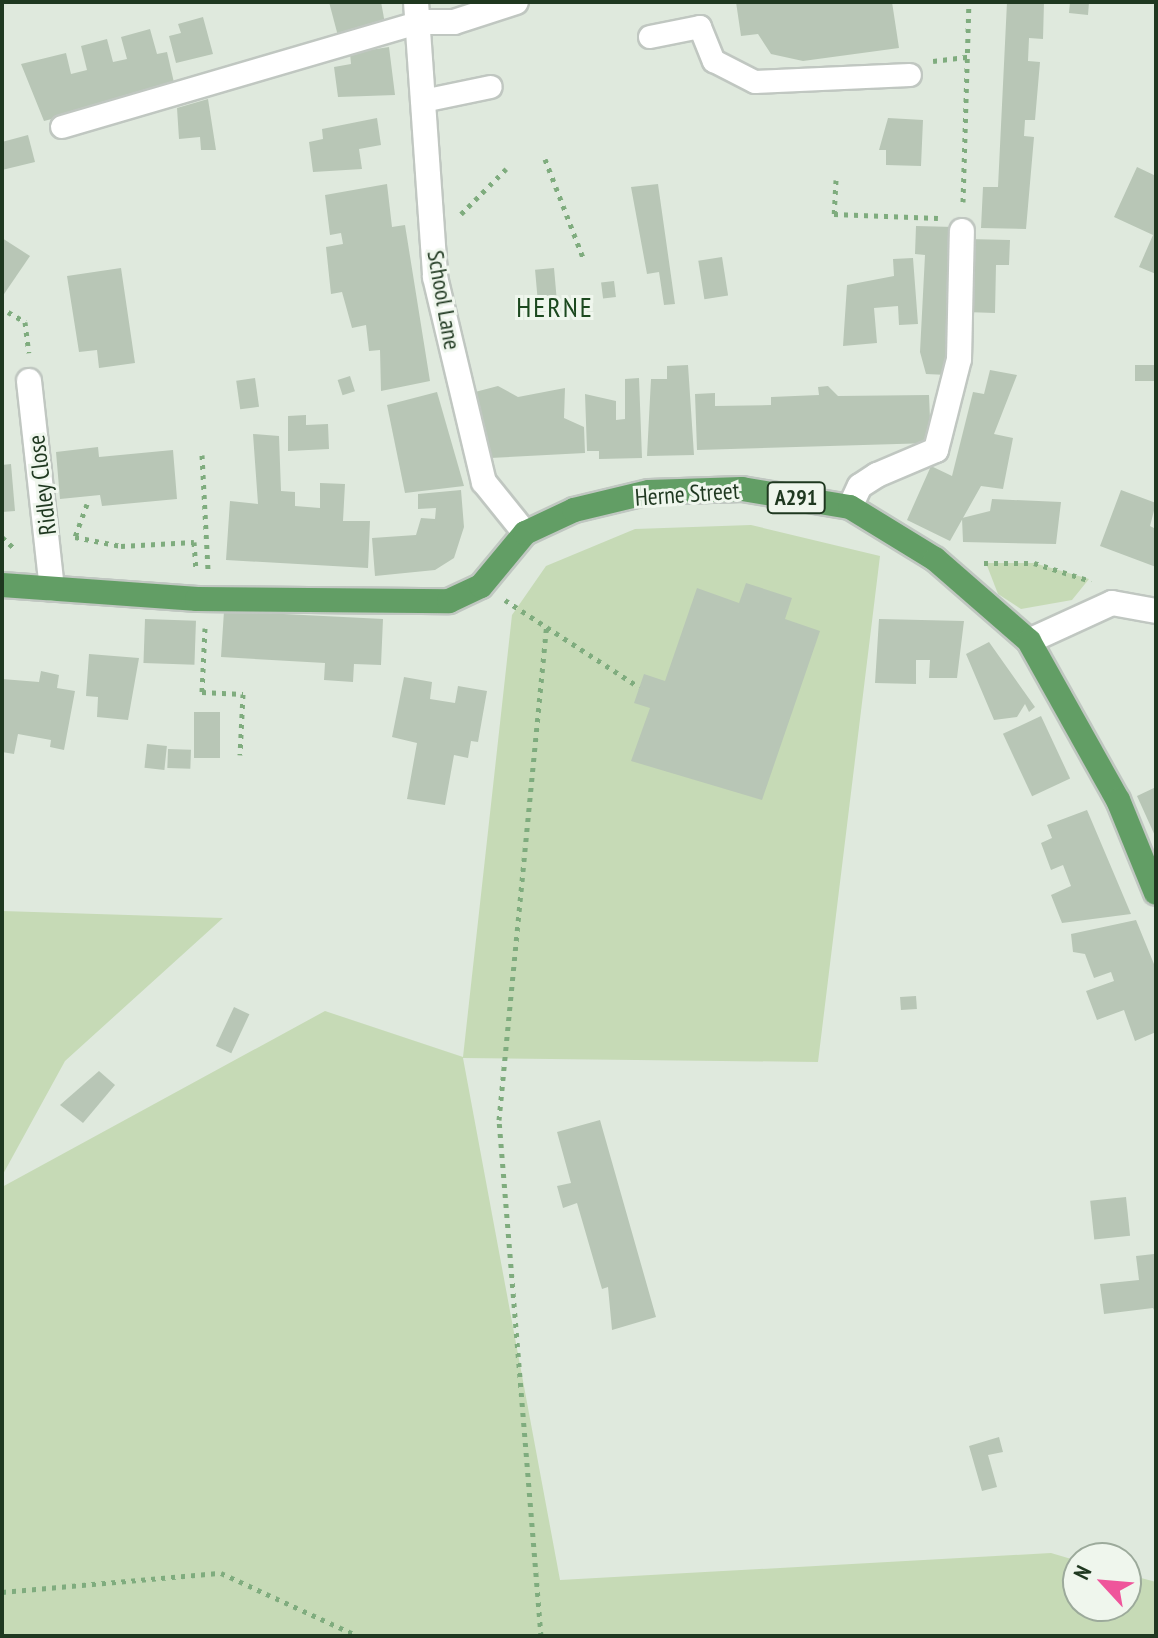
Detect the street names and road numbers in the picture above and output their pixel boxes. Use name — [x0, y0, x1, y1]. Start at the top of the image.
street label: School Lane — [421, 248, 467, 352]
street label: Ridley Close — [22, 433, 62, 537]
street label: Herne Street — [634, 476, 740, 512]
road number: A291 — [766, 480, 826, 516]

